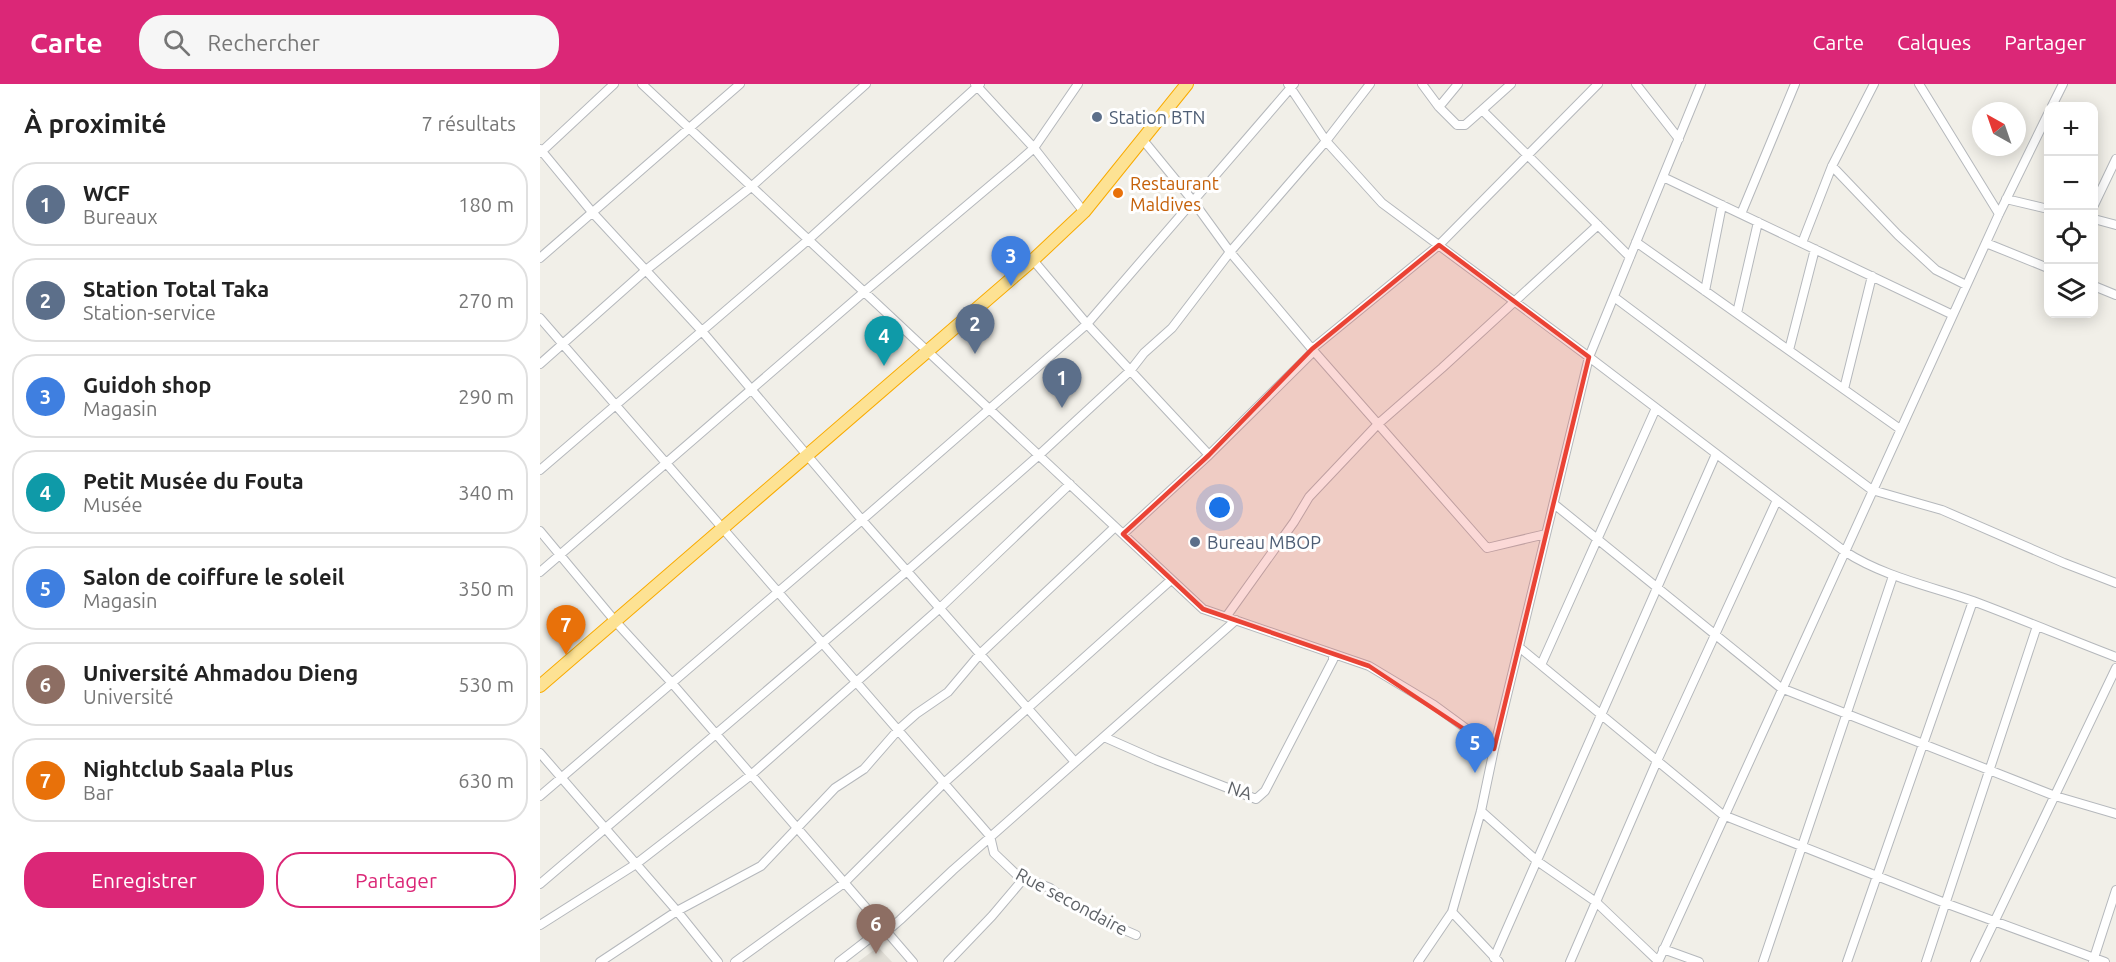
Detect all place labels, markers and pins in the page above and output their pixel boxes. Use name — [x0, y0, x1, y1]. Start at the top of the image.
place label: Station BTN — [1109, 107, 1205, 127]
marker: Station BTN — [1090, 110, 1104, 124]
place label: Restaurant Maldives — [1130, 173, 1219, 214]
marker: Restaurant Maldives — [1111, 186, 1125, 200]
pin: 3 — [992, 236, 1030, 286]
pin: 2 — [956, 304, 994, 354]
pin: 4 — [864, 316, 904, 366]
pin: 1 — [1042, 358, 1082, 408]
place label: Bureau MBOP — [1207, 532, 1321, 552]
marker: Bureau MBOP — [1188, 535, 1202, 549]
pin: 7 — [546, 606, 586, 655]
pin: 5 — [1456, 724, 1494, 773]
pin: 6 — [856, 904, 896, 954]

